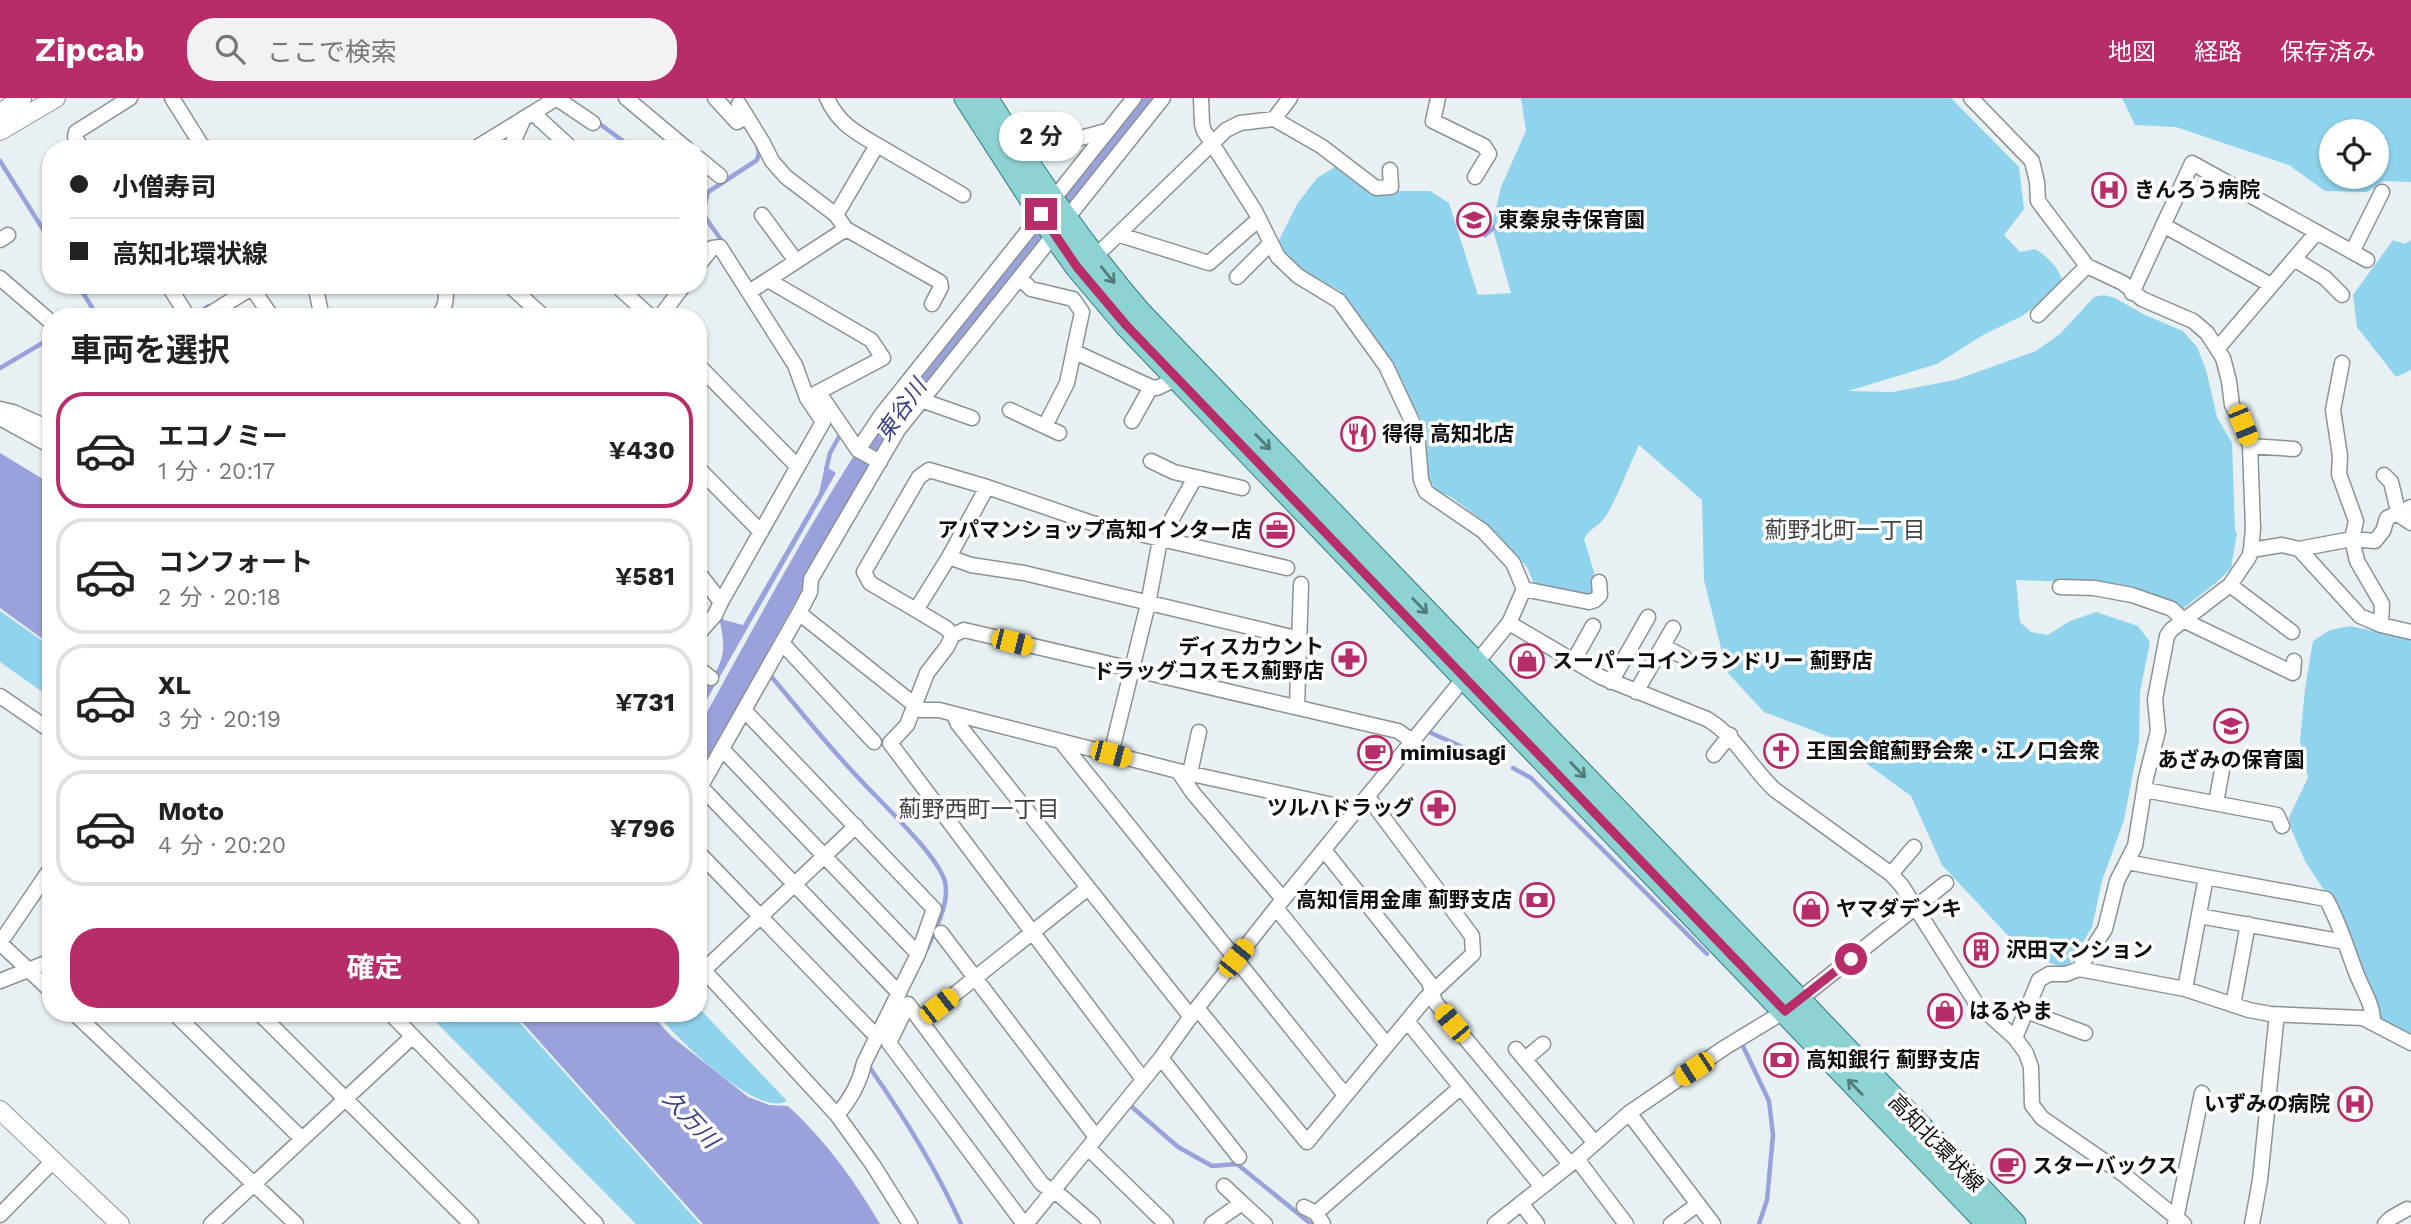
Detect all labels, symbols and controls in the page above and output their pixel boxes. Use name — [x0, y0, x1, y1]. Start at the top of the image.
search box — [187, 18, 677, 81]
text: Zipcab — [35, 30, 145, 69]
icon: search — [211, 30, 249, 68]
text: ここで検索 — [267, 37, 397, 67]
text: 地図 — [2108, 38, 2156, 66]
text: 経路 — [2194, 38, 2242, 66]
text: 保存済み — [2280, 38, 2376, 66]
callout: 2 分 — [999, 113, 1083, 162]
map controls — [2319, 119, 2389, 189]
button: locate — [2319, 119, 2389, 189]
text: 2 分 — [1019, 123, 1063, 150]
hospital icon: きんろう病院 — [2090, 171, 2128, 209]
text: 小僧寿司 — [112, 172, 216, 202]
place label: きんろう病院 — [2134, 177, 2260, 202]
route end — [1025, 198, 1057, 230]
school or university icon: 東秦泉寺保育園 — [1455, 201, 1493, 239]
place label: 東秦泉寺保育園 — [1498, 207, 1645, 232]
text: 高知北環状線 — [112, 239, 268, 269]
one-way arrow — [1100, 266, 1115, 284]
text: 車両を選択 — [70, 331, 230, 369]
water label: 東谷川 — [871, 372, 934, 446]
car — [2226, 402, 2261, 448]
restaurant icon: 得得 高知北店 — [1339, 415, 1377, 453]
icon: car — [74, 419, 137, 482]
text: エコノミー — [158, 421, 288, 451]
place label: 得得 高知北店 — [1382, 421, 1514, 446]
one-way arrow — [1254, 433, 1271, 450]
text: ¥430 — [609, 435, 675, 465]
text: 1 分 · 20:17 — [158, 458, 275, 485]
office icon: アパマンショップ高知インター店 — [1258, 511, 1296, 549]
place label: アパマンショップ高知インター店 — [937, 517, 1252, 542]
district label: 薊野北町一丁目 — [1765, 517, 1926, 544]
icon: car — [74, 545, 137, 608]
text: コンフォート — [158, 547, 313, 577]
text: ¥581 — [615, 561, 675, 591]
text: 2 分 · 20:18 — [158, 584, 281, 611]
one-way arrow — [1412, 597, 1429, 614]
car — [990, 627, 1035, 657]
place label: ディスカウント ドラッグコスモス薊野店 — [1093, 634, 1324, 683]
pharmacy icon: ディスカウント ドラッグコスモス薊野店 — [1330, 640, 1368, 678]
shop icon: スーパーコインランドリー 薊野店 — [1508, 642, 1546, 680]
place label: スーパーコインランドリー 薊野店 — [1552, 648, 1873, 673]
text: XL — [158, 670, 191, 700]
icon: car — [74, 671, 137, 734]
text: ¥731 — [615, 687, 675, 717]
text: 3 分 · 20:19 — [158, 706, 281, 733]
school or university icon: あざみの保育園 — [2212, 707, 2250, 745]
church icon: 王国会館薊野会衆・江ノ口会衆 — [1762, 732, 1800, 770]
cafe icon: mimiusagi — [1356, 734, 1394, 772]
car — [1088, 738, 1135, 770]
place label: 王国会館薊野会衆・江ノ口会衆 — [1806, 738, 2100, 763]
place label: mimiusagi — [1400, 740, 1506, 765]
place label: あざみの保育園 — [2158, 747, 2305, 772]
one-way arrow — [1569, 761, 1586, 778]
pharmacy icon: ツルハドラッグ — [1419, 789, 1457, 827]
place label: ツルハドラッグ — [1267, 795, 1414, 820]
text: Moto — [158, 796, 224, 826]
district label: 薊野西町一丁目 — [899, 796, 1060, 823]
icon: car — [74, 797, 137, 860]
text: ¥796 — [610, 813, 675, 843]
text: 4 分 · 20:20 — [158, 832, 286, 859]
bank icon: 高知信用金庫 薊野支店 — [1518, 881, 1556, 919]
place label: 高知信用金庫 薊野支店 — [1296, 887, 1512, 912]
shop icon: ヤマダデンキ — [1792, 890, 1830, 928]
place label: ヤマダデンキ — [1836, 896, 1962, 921]
button: 確定 — [70, 928, 679, 1008]
building icon: 沢田マンション — [1962, 931, 2000, 969]
car — [1215, 935, 1258, 981]
place label: 沢田マンション — [2006, 937, 2153, 962]
route start — [1835, 943, 1867, 975]
car — [916, 985, 963, 1027]
shop icon: はるやま — [1926, 992, 1964, 1030]
place label: はるやま — [1969, 998, 2053, 1023]
car — [1431, 1000, 1474, 1046]
bank icon: 高知銀行 薊野支店 — [1762, 1041, 1800, 1079]
place label: 高知銀行 薊野支店 — [1806, 1047, 1980, 1072]
car — [1671, 1049, 1718, 1089]
one-way arrow — [1847, 1079, 1864, 1096]
water label: 久万川 — [657, 1085, 726, 1156]
hospital icon: いずみの病院 — [2336, 1085, 2374, 1123]
street label: 高知北環状線 — [1884, 1089, 1989, 1197]
place label: いずみの病院 — [2204, 1091, 2330, 1116]
cafe icon: スターバックス — [1989, 1147, 2027, 1185]
place label: スターバックス — [2032, 1153, 2178, 1178]

